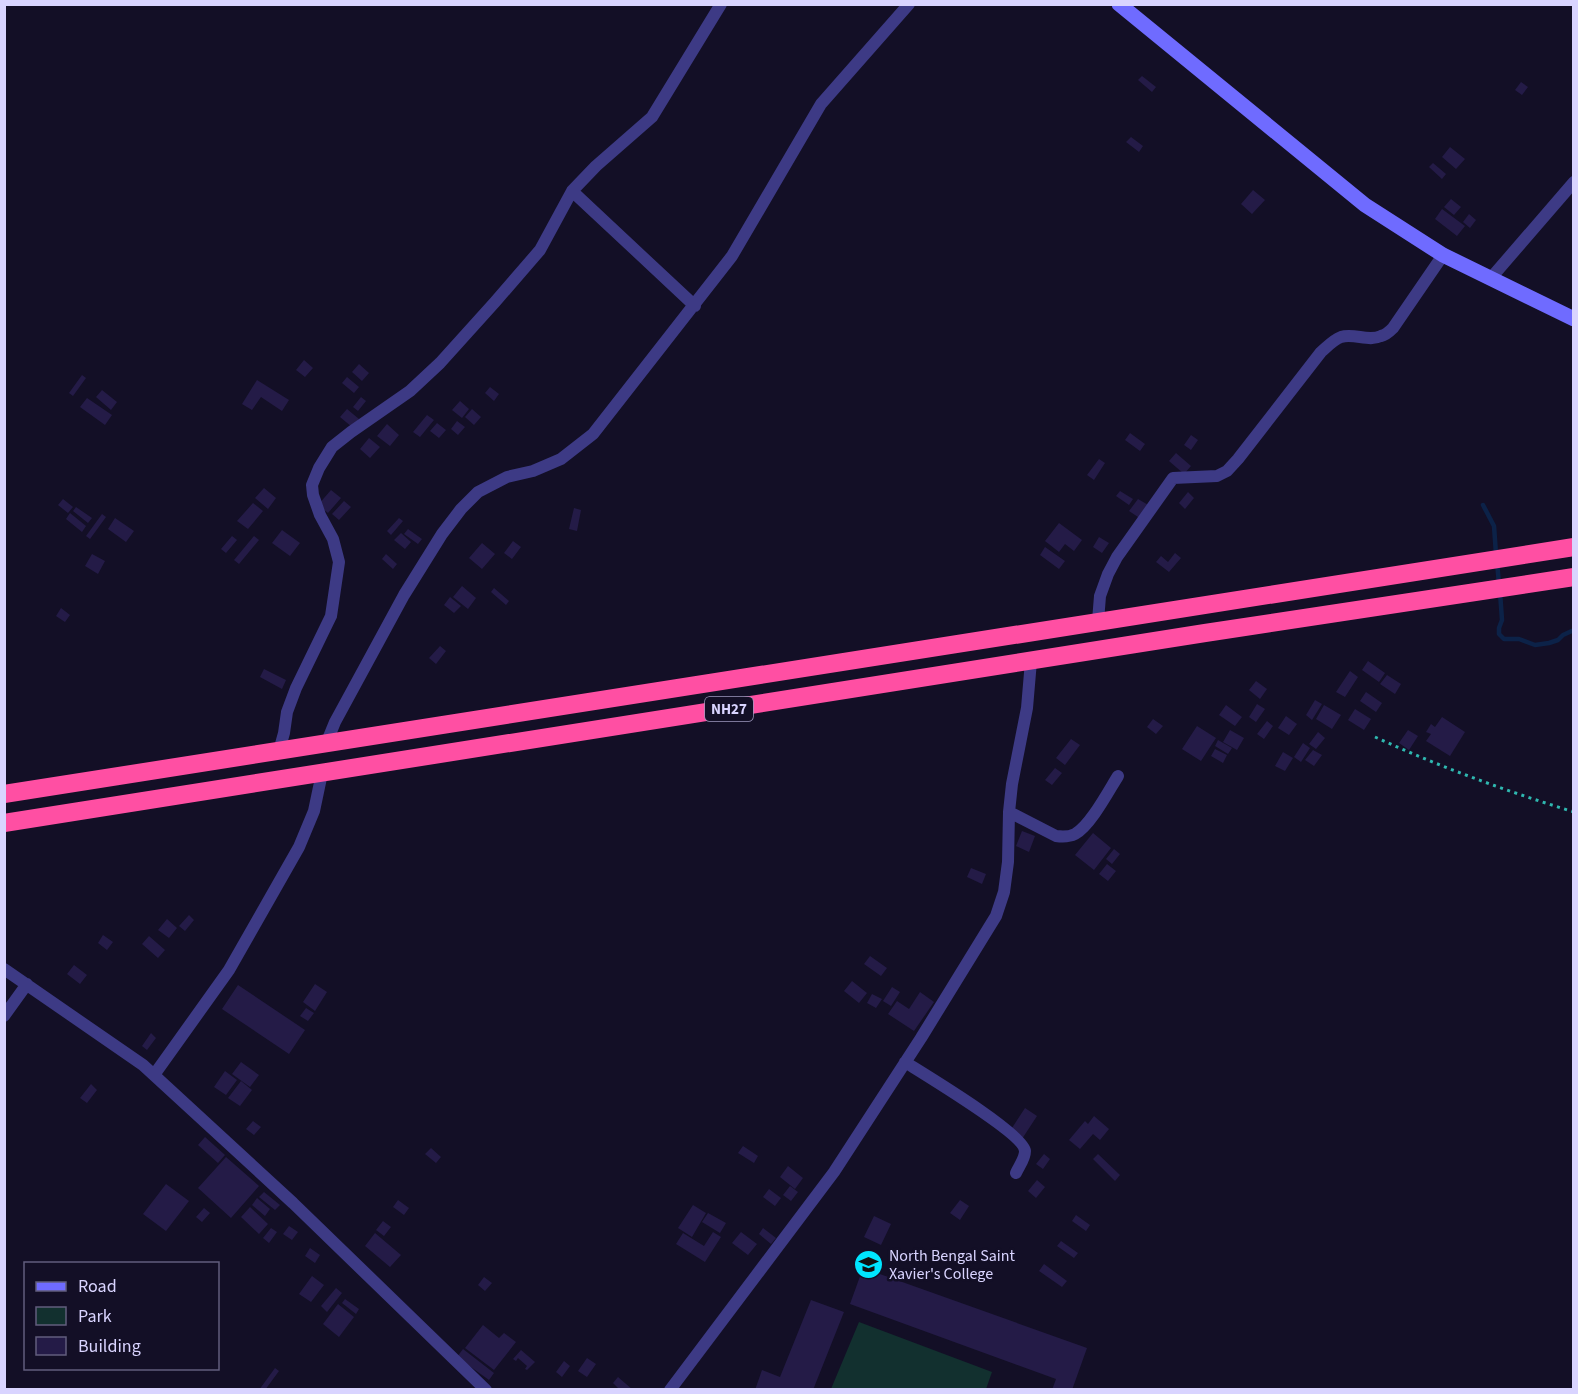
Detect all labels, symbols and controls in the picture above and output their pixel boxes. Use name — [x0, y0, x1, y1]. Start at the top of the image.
road number: NH27 — [705, 697, 753, 721]
place label: North Bengal Saint Xavier's College — [889, 1245, 1015, 1285]
school or university icon: North Bengal Saint Xavier's College — [852, 1249, 884, 1281]
legend — [24, 1262, 219, 1370]
text: Road — [78, 1274, 117, 1299]
text: Park — [78, 1304, 112, 1329]
text: Building — [78, 1334, 141, 1359]

